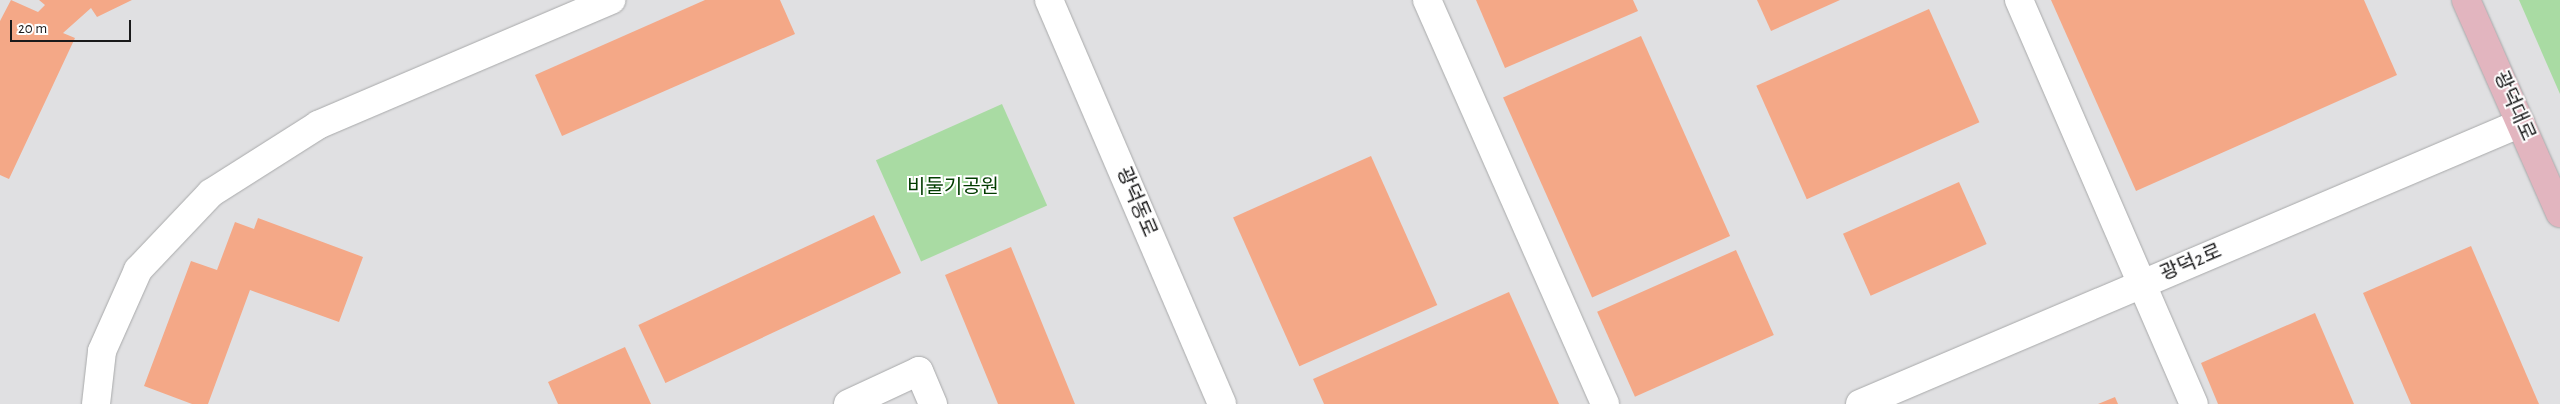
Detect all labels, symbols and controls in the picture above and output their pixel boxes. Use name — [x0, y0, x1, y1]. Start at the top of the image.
scale bar — [12, 10, 134, 42]
text: 20 m — [18, 21, 47, 36]
street label: 광덕대로 — [2488, 68, 2540, 144]
street label: 광덕동로 — [1111, 163, 1161, 241]
park label: 비둘기공원 — [907, 175, 999, 199]
street label: 광덕2로 — [2157, 239, 2225, 287]

